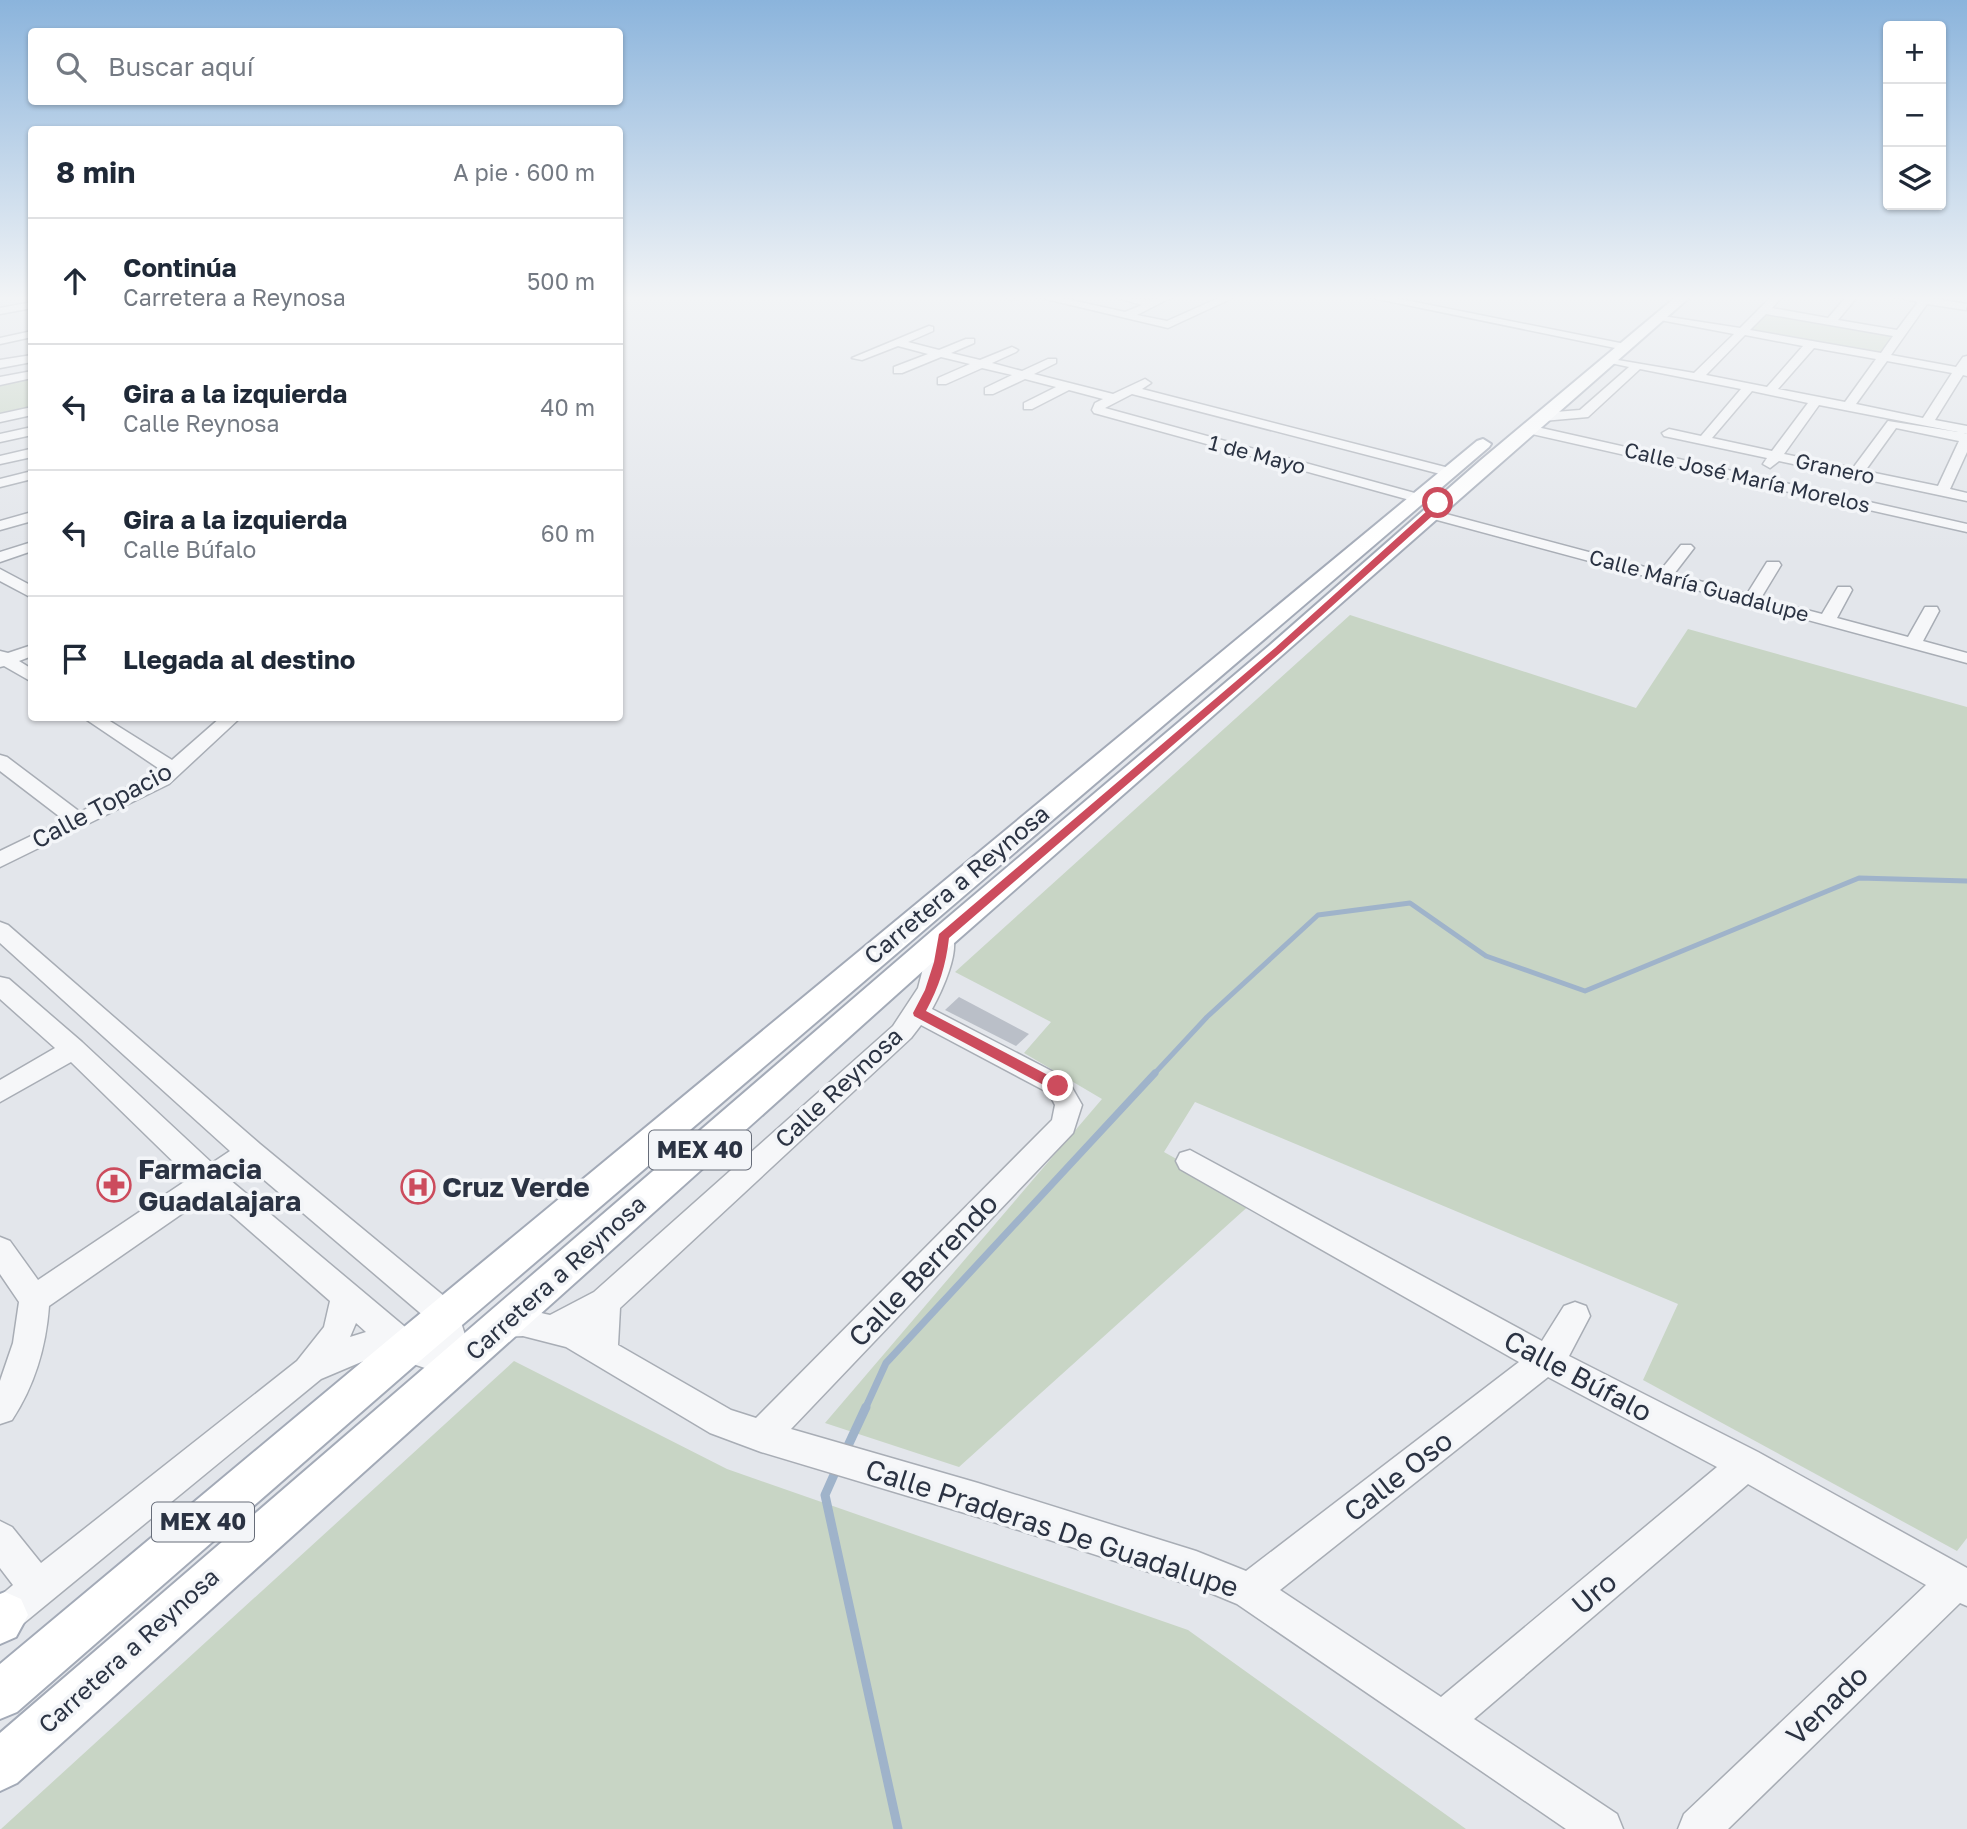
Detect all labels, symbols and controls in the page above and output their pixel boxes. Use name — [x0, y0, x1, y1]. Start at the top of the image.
map controls — [1883, 21, 1946, 210]
button: + — [1883, 21, 1946, 84]
search box — [28, 28, 623, 105]
icon: search — [52, 48, 90, 86]
text: Buscar aquí — [108, 51, 254, 82]
button: − — [1883, 84, 1946, 147]
button: layers — [1883, 147, 1946, 210]
text: 8 min — [56, 154, 135, 190]
text: A pie · 600 m — [453, 158, 595, 186]
text: Continúa — [123, 252, 237, 283]
icon: ahead — [56, 262, 94, 300]
text: 500 m — [527, 267, 595, 295]
text: Carretera a Reynosa — [123, 283, 346, 311]
text: Gira a la izquierda — [123, 378, 347, 409]
icon: left — [56, 388, 94, 426]
text: 40 m — [541, 393, 595, 421]
text: Calle Reynosa — [123, 409, 280, 437]
street label: 1 de Mayo — [1206, 429, 1309, 479]
street label: Calle José María Morelos — [1622, 436, 1873, 518]
street label: Granero — [1793, 447, 1877, 489]
route start — [1422, 487, 1453, 518]
text: Gira a la izquierda — [123, 504, 347, 535]
icon: left — [56, 514, 94, 552]
text: 60 m — [541, 519, 595, 547]
text: Calle Búfalo — [123, 535, 256, 563]
street label: Calle María Guadalupe — [1587, 543, 1812, 627]
icon: arrive — [56, 640, 94, 678]
text: Llegada al destino — [123, 644, 355, 675]
street label: Calle Topacio — [26, 756, 176, 854]
street label: Carretera a Reynosa — [858, 798, 1054, 970]
street label: Calle Reynosa — [768, 1021, 908, 1153]
route end — [1042, 1070, 1073, 1101]
road number: MEX 40 — [649, 1130, 751, 1170]
place label: Farmacia Guadalajara — [138, 1152, 301, 1217]
pharmacy icon: Farmacia Guadalajara — [95, 1166, 133, 1204]
hospital icon: Cruz Verde — [399, 1168, 437, 1206]
place label: Cruz Verde — [442, 1170, 590, 1203]
street label: Calle Berrendo — [841, 1186, 1004, 1353]
street label: Carretera a Reynosa — [459, 1188, 651, 1365]
street label: Calle Búfalo — [1499, 1323, 1658, 1428]
street label: Calle Oso — [1337, 1423, 1458, 1528]
street label: Calle Praderas De Guadalupe — [862, 1452, 1243, 1603]
road number: MEX 40 — [152, 1502, 254, 1541]
street label: Carretera a Reynosa — [32, 1561, 224, 1738]
street label: Uro — [1565, 1565, 1623, 1621]
street label: Venado — [1779, 1658, 1874, 1751]

